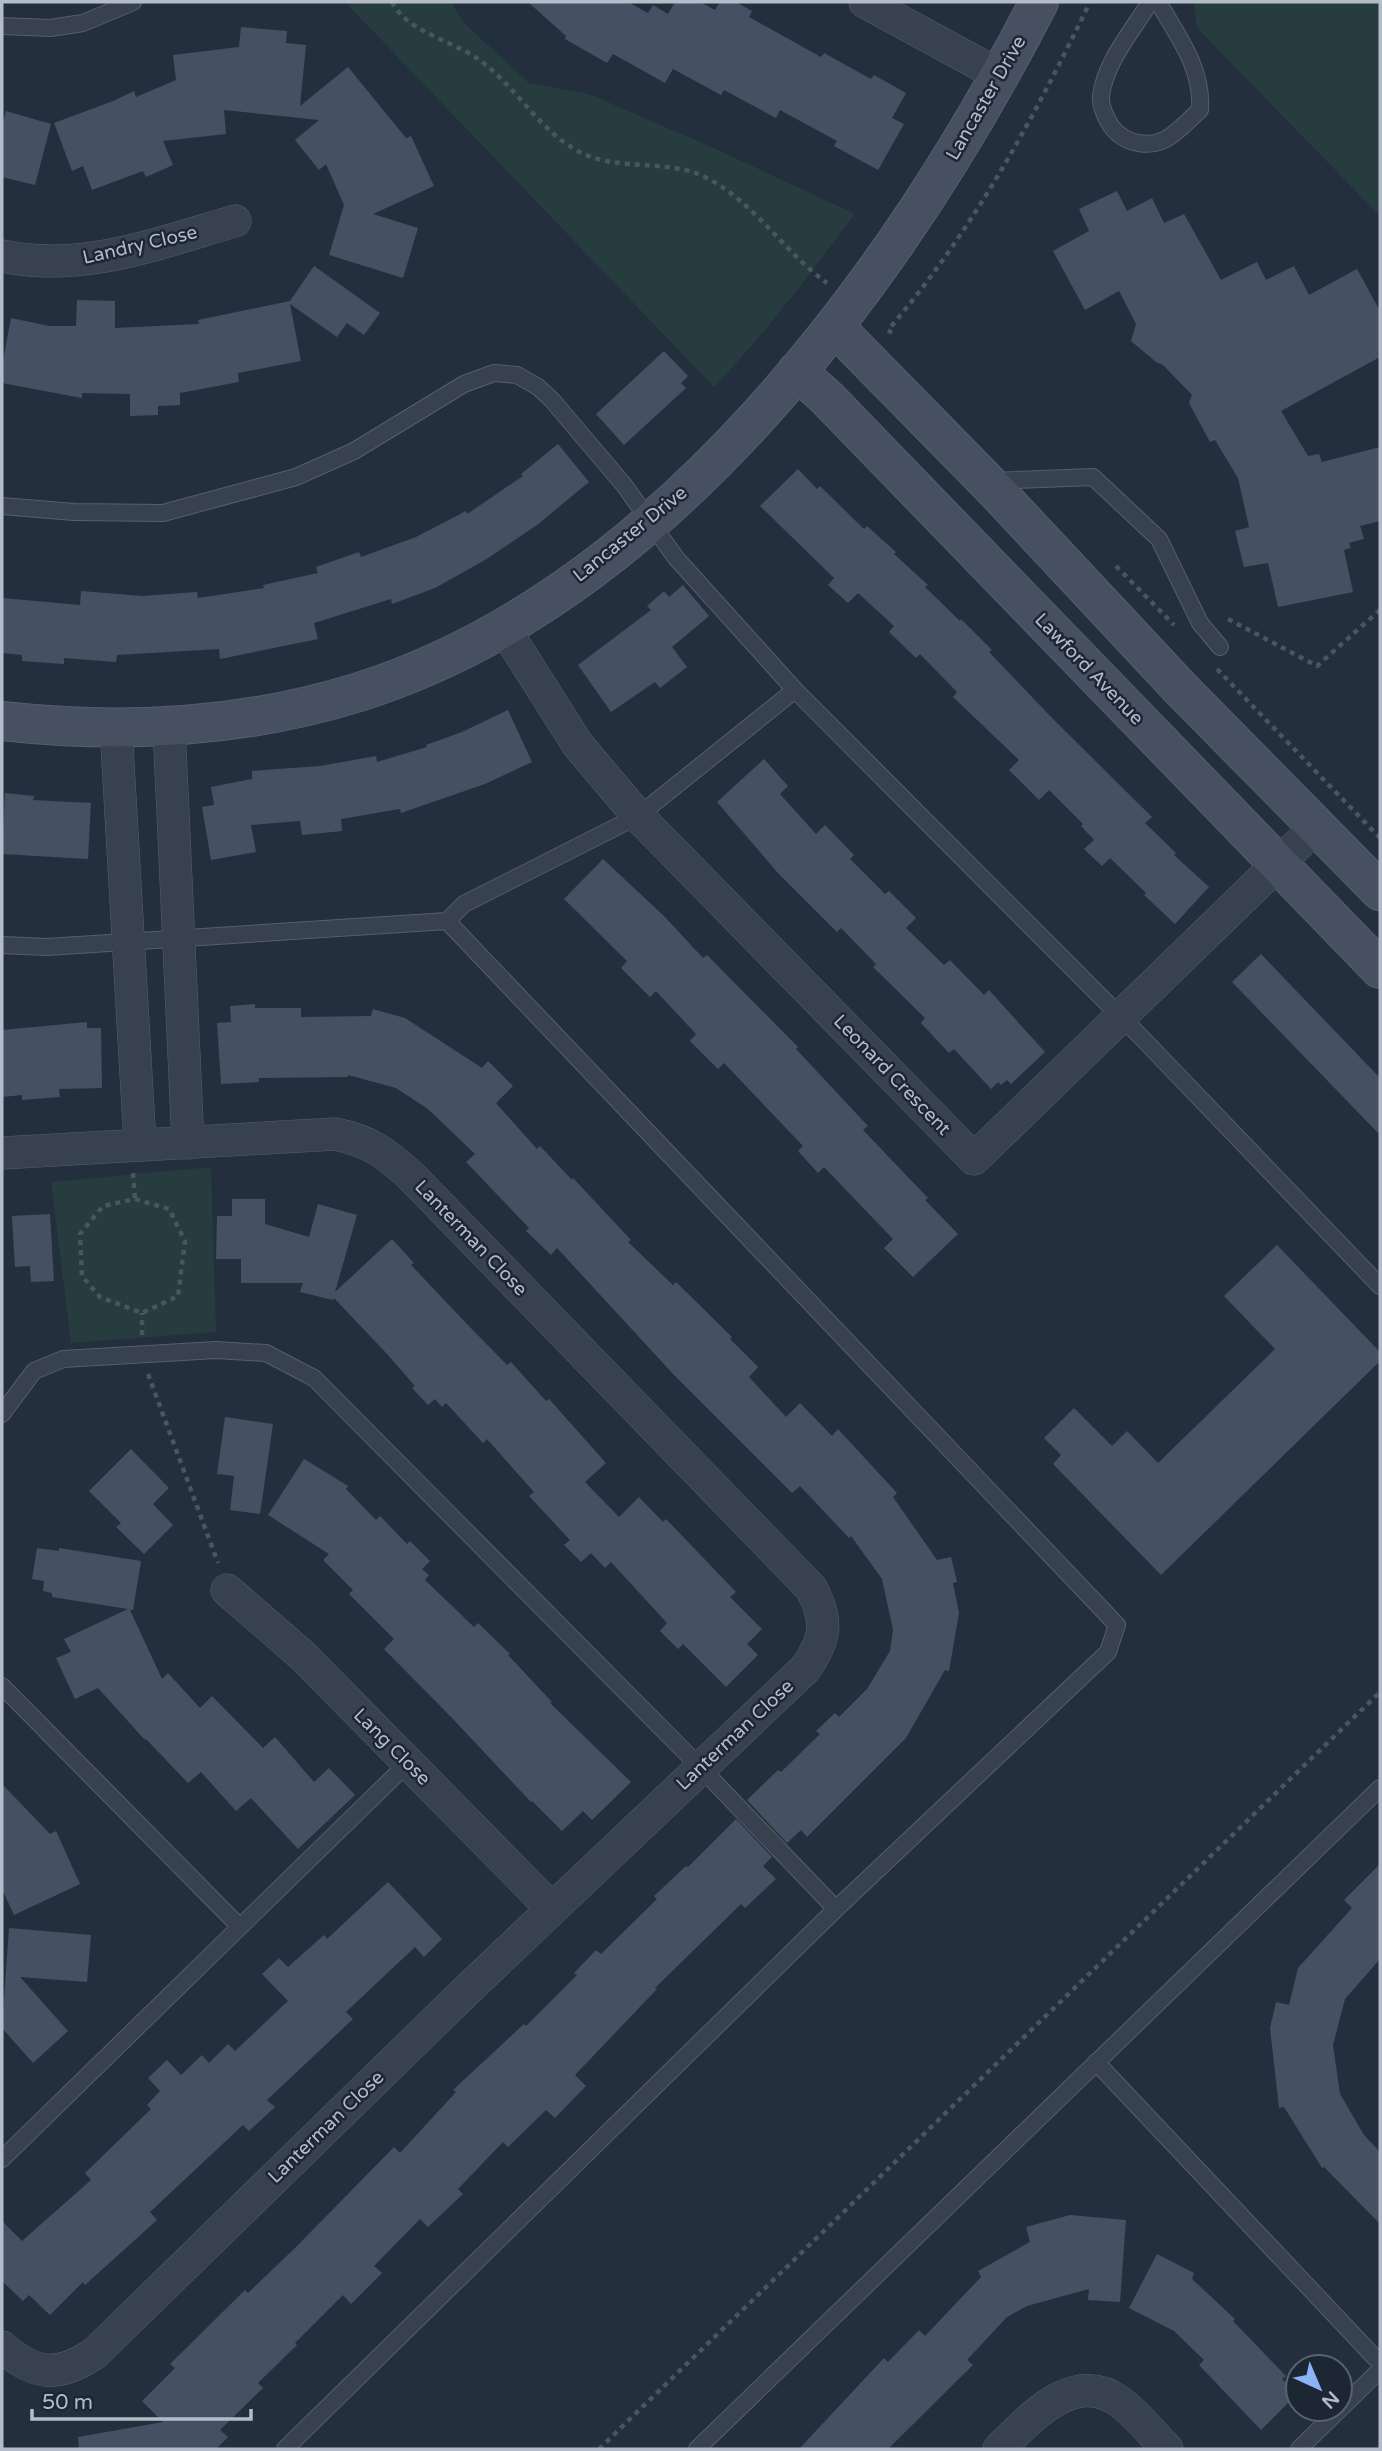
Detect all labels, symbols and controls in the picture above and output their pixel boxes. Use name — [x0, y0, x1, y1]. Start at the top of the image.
street label: Lancaster Drive — [941, 32, 1031, 164]
street label: Landry Close — [81, 221, 199, 269]
street label: Lancaster Drive — [569, 481, 691, 587]
street label: Lawford Avenue — [1030, 609, 1148, 729]
street label: Leonard Crescent — [829, 1010, 955, 1140]
street label: Lanterman Close — [410, 1176, 532, 1300]
street label: Lanterman Close — [672, 1675, 798, 1795]
street label: Lang Close — [349, 1704, 435, 1790]
street label: Lanterman Close — [264, 2066, 388, 2188]
north arrow — [1284, 2353, 1354, 2423]
scale bar — [32, 2378, 250, 2422]
text: N — [1317, 2386, 1343, 2413]
text: 50 m — [42, 2390, 93, 2415]

